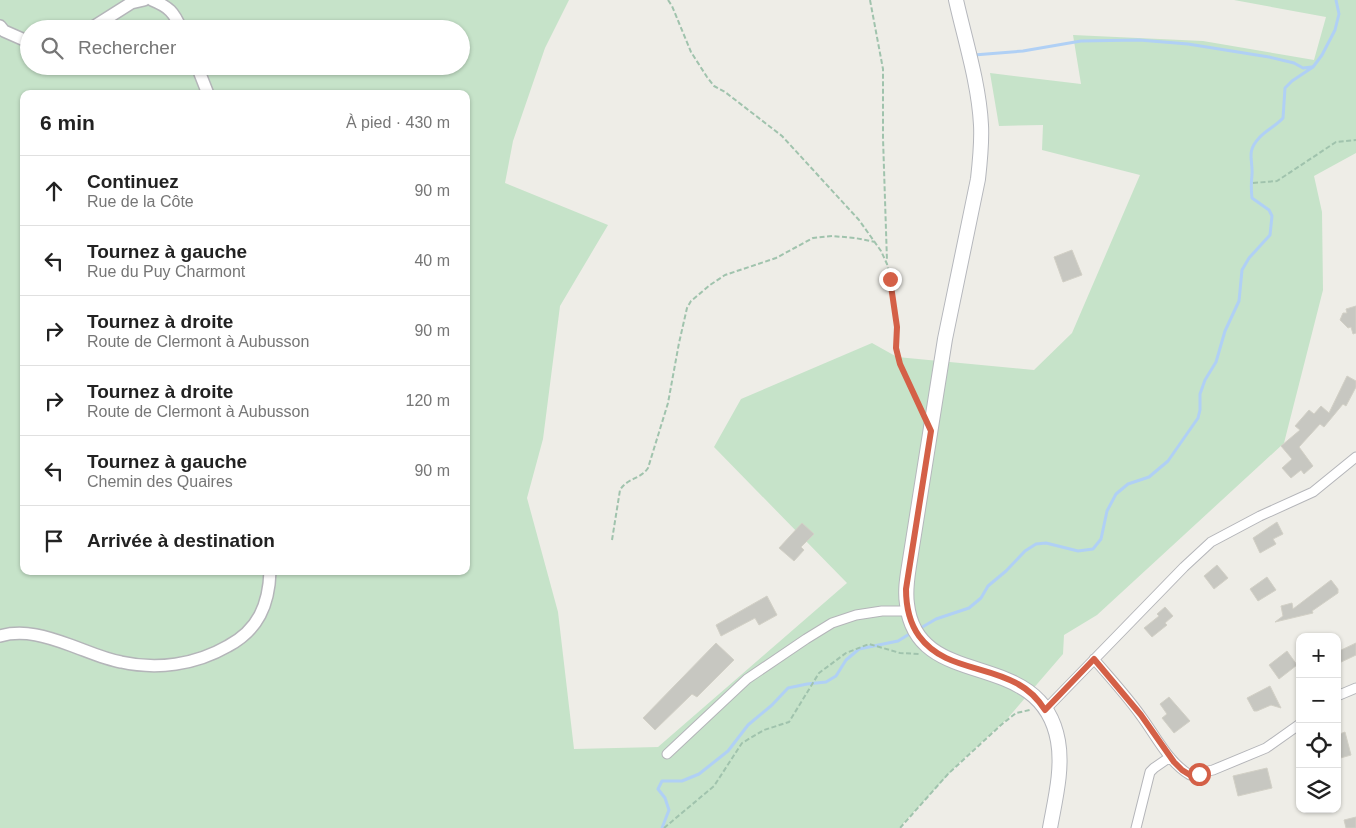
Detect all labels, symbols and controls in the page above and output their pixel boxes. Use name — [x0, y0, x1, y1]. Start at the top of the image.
search box — [20, 20, 470, 75]
icon: search — [38, 34, 66, 62]
text: Rechercher — [78, 37, 176, 58]
text: 6 min — [40, 111, 95, 134]
text: À pied · 430 m — [346, 114, 450, 131]
text: Continuez — [87, 171, 179, 192]
icon: ahead — [40, 177, 68, 205]
text: 90 m — [414, 182, 450, 199]
text: Rue de la Côte — [87, 193, 194, 210]
text: Tournez à gauche — [87, 241, 247, 262]
icon: left — [40, 247, 68, 275]
text: 40 m — [414, 252, 450, 269]
text: Rue du Puy Charmont — [87, 263, 245, 280]
route end — [879, 268, 902, 291]
text: Tournez à droite — [87, 311, 233, 332]
icon: right — [40, 317, 68, 345]
text: 90 m — [414, 322, 450, 339]
text: Route de Clermont à Aubusson — [87, 333, 309, 350]
text: Tournez à droite — [87, 381, 233, 402]
icon: right — [40, 387, 68, 415]
text: 120 m — [406, 392, 450, 409]
text: Route de Clermont à Aubusson — [87, 403, 309, 420]
text: Tournez à gauche — [87, 451, 247, 472]
icon: left — [40, 457, 68, 485]
text: 90 m — [414, 462, 450, 479]
text: Chemin des Quaires — [87, 473, 233, 490]
icon: arrive — [40, 527, 68, 555]
text: Arrivée à destination — [87, 530, 275, 551]
map controls — [1296, 633, 1341, 813]
button: + — [1296, 633, 1341, 678]
button: − — [1296, 678, 1341, 723]
button: locate — [1296, 723, 1341, 768]
route start — [1188, 763, 1211, 786]
button: layers — [1296, 768, 1341, 813]

